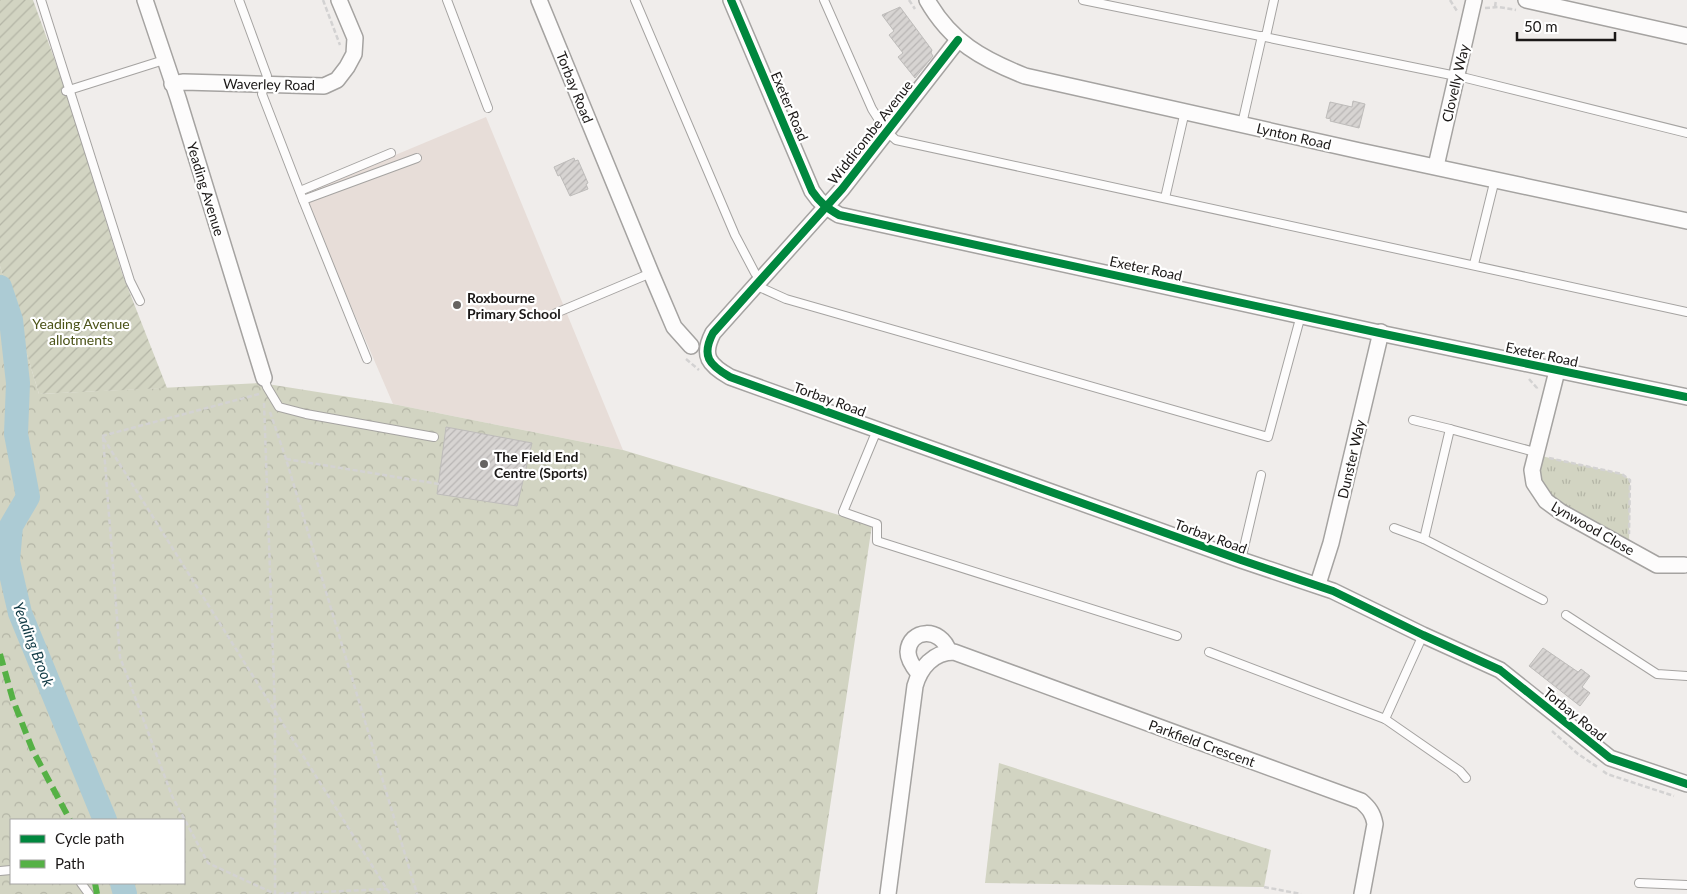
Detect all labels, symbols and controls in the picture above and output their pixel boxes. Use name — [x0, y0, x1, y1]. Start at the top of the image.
scale bar — [1517, 10, 1614, 42]
text: 50 m — [1524, 17, 1558, 35]
street label: Clovelly Way — [1438, 42, 1472, 124]
street label: Torbay Road — [553, 49, 597, 125]
street label: Exeter Road — [768, 69, 812, 143]
street label: Waverley Road — [223, 75, 315, 93]
street label: Widdicombe Avenue — [824, 77, 916, 187]
street label: Lynton Road — [1255, 119, 1333, 153]
street label: Yeading Avenue — [184, 140, 228, 238]
street label: Exeter Road — [1108, 252, 1184, 284]
place label: Roxbourne Primary School — [467, 289, 561, 322]
marker: Roxbourne Primary School — [451, 299, 463, 311]
park label: Yeading Avenue allotments — [32, 315, 130, 348]
street label: Exeter Road — [1504, 338, 1580, 370]
street label: Torbay Road — [792, 378, 868, 420]
street label: Dunster Way — [1334, 417, 1369, 500]
place label: The Field End Centre (Sports) — [494, 448, 587, 481]
marker: The Field End Centre (Sports) — [478, 458, 490, 470]
street label: Lynwood Close — [1548, 497, 1638, 559]
street label: Torbay Road — [1173, 515, 1249, 557]
water label: Yeading Brook — [10, 599, 59, 689]
street label: Torbay Road — [1540, 684, 1610, 744]
street label: Parkfield Crescent — [1147, 716, 1257, 770]
legend — [10, 819, 185, 884]
text: Cycle path — [55, 829, 124, 847]
text: Path — [55, 854, 85, 872]

